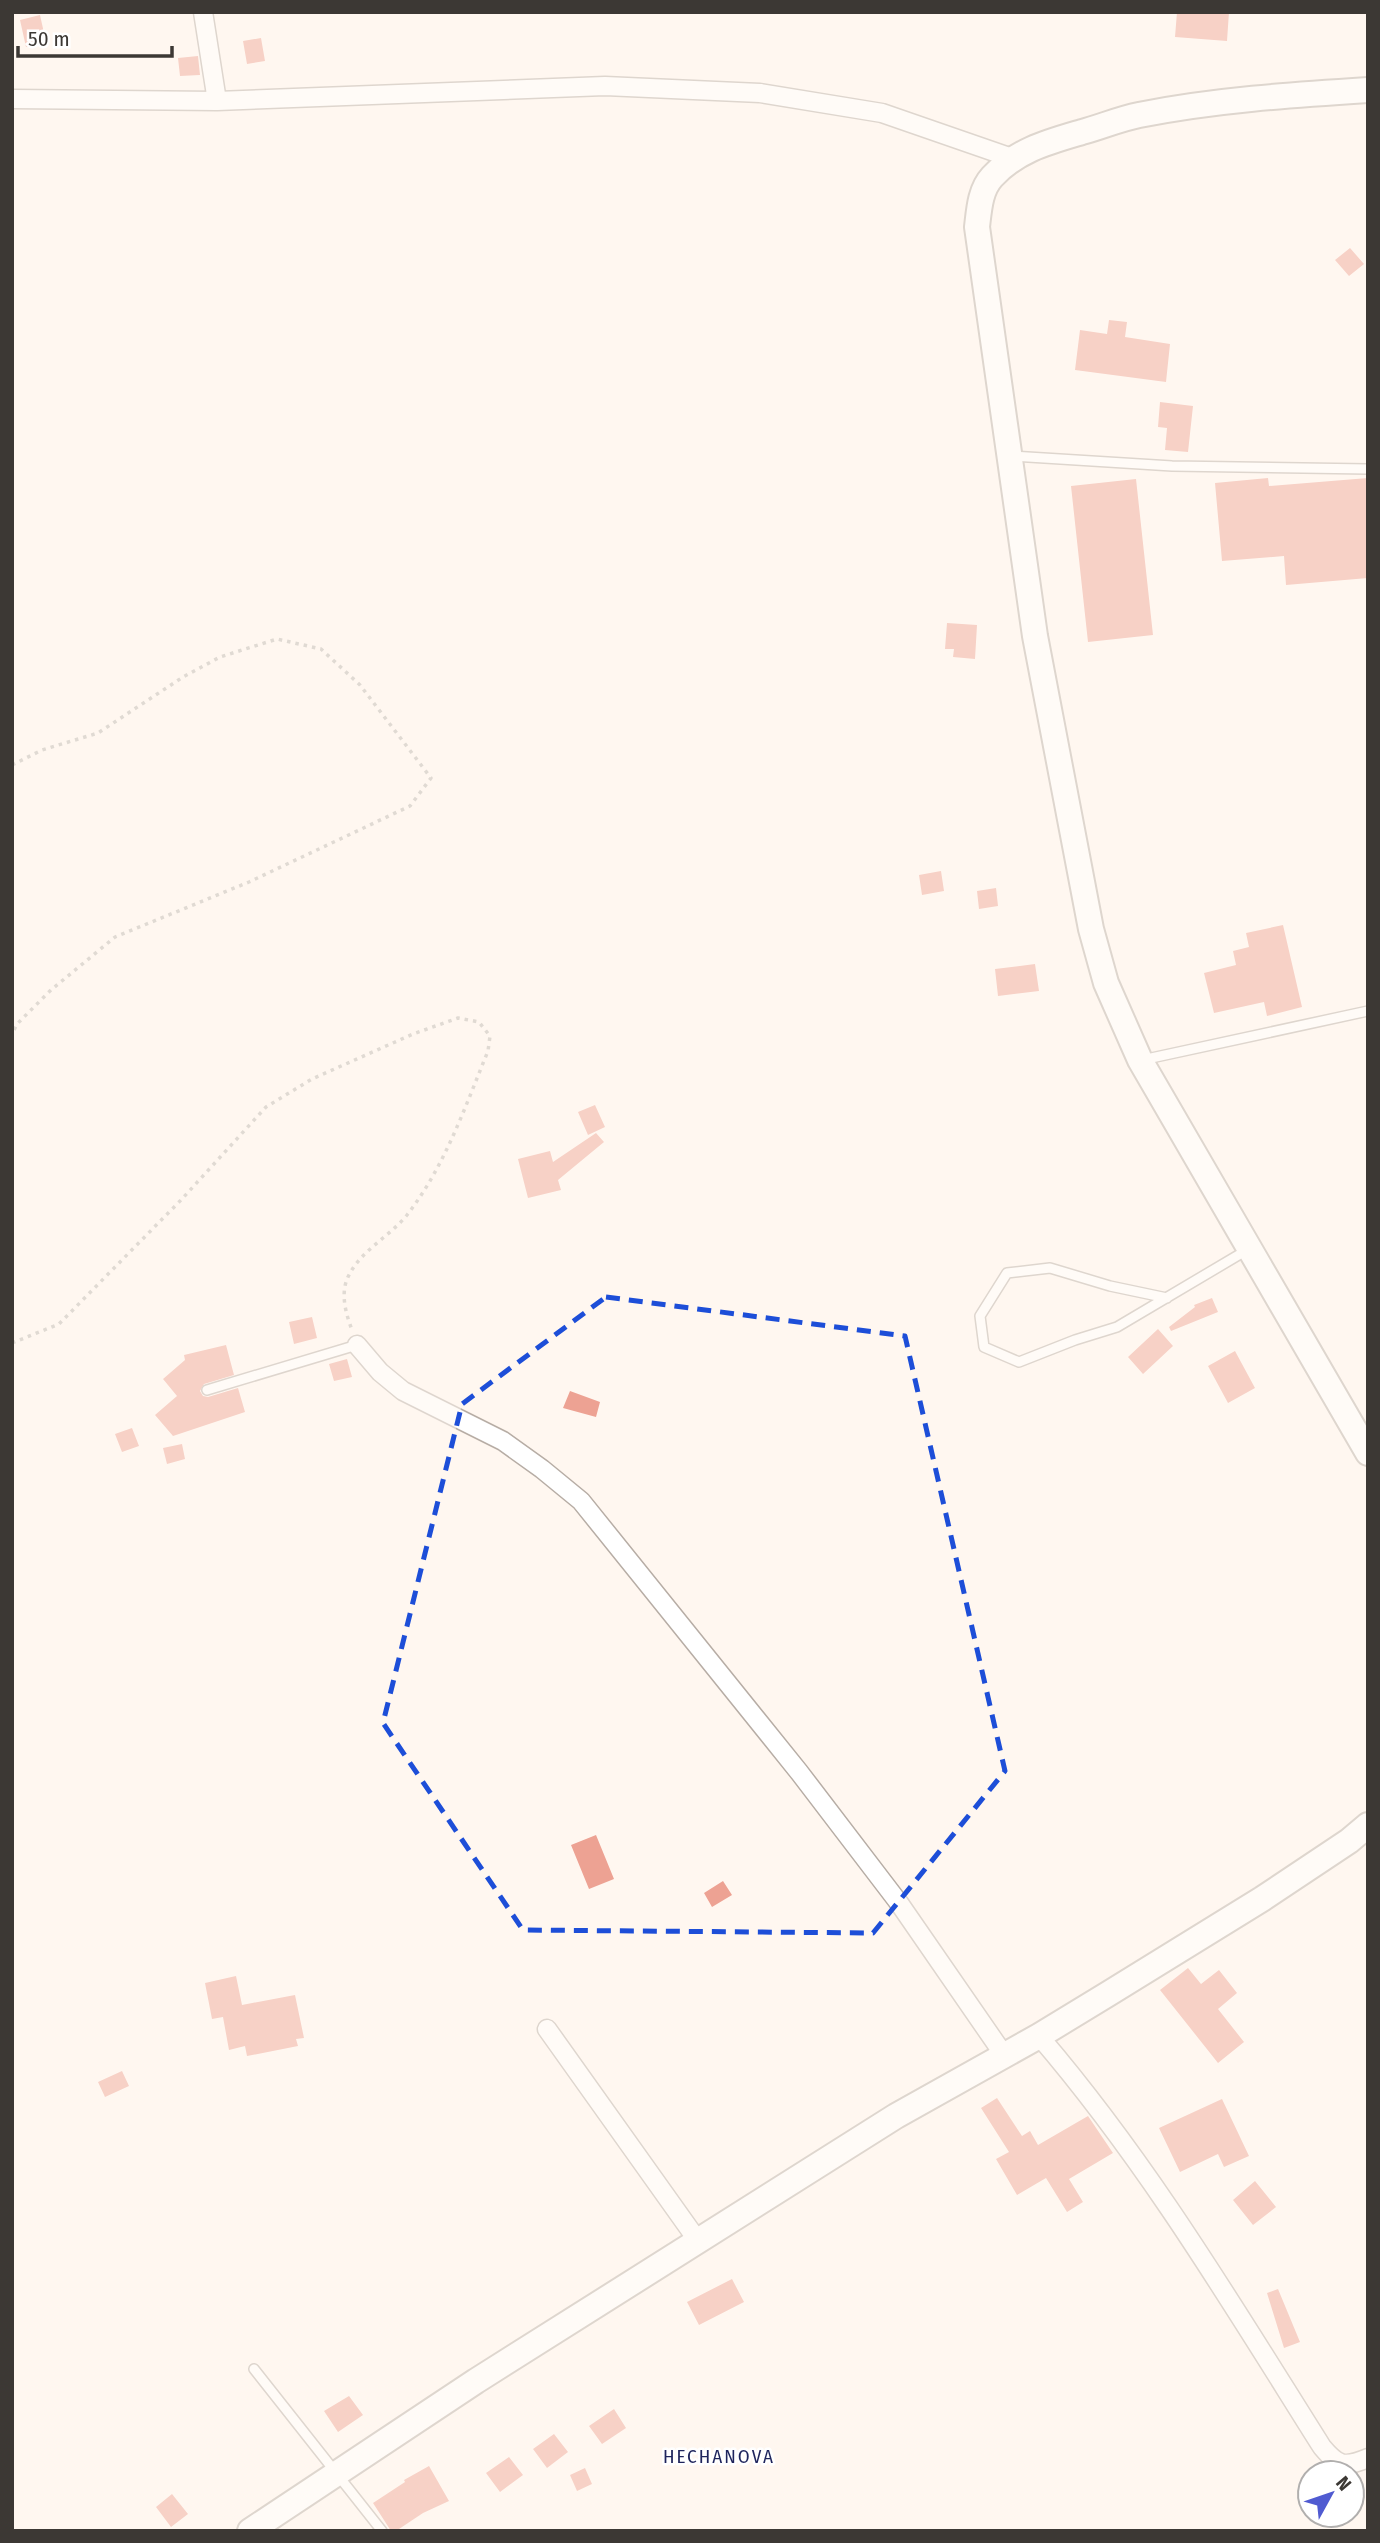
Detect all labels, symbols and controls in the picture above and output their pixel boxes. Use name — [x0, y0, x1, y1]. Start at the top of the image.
scale bar — [18, 14, 172, 58]
text: 50 m — [28, 26, 70, 52]
district label: HECHANOVA — [663, 2445, 775, 2468]
north arrow — [1296, 2459, 1366, 2529]
text: N — [1331, 2472, 1356, 2495]

